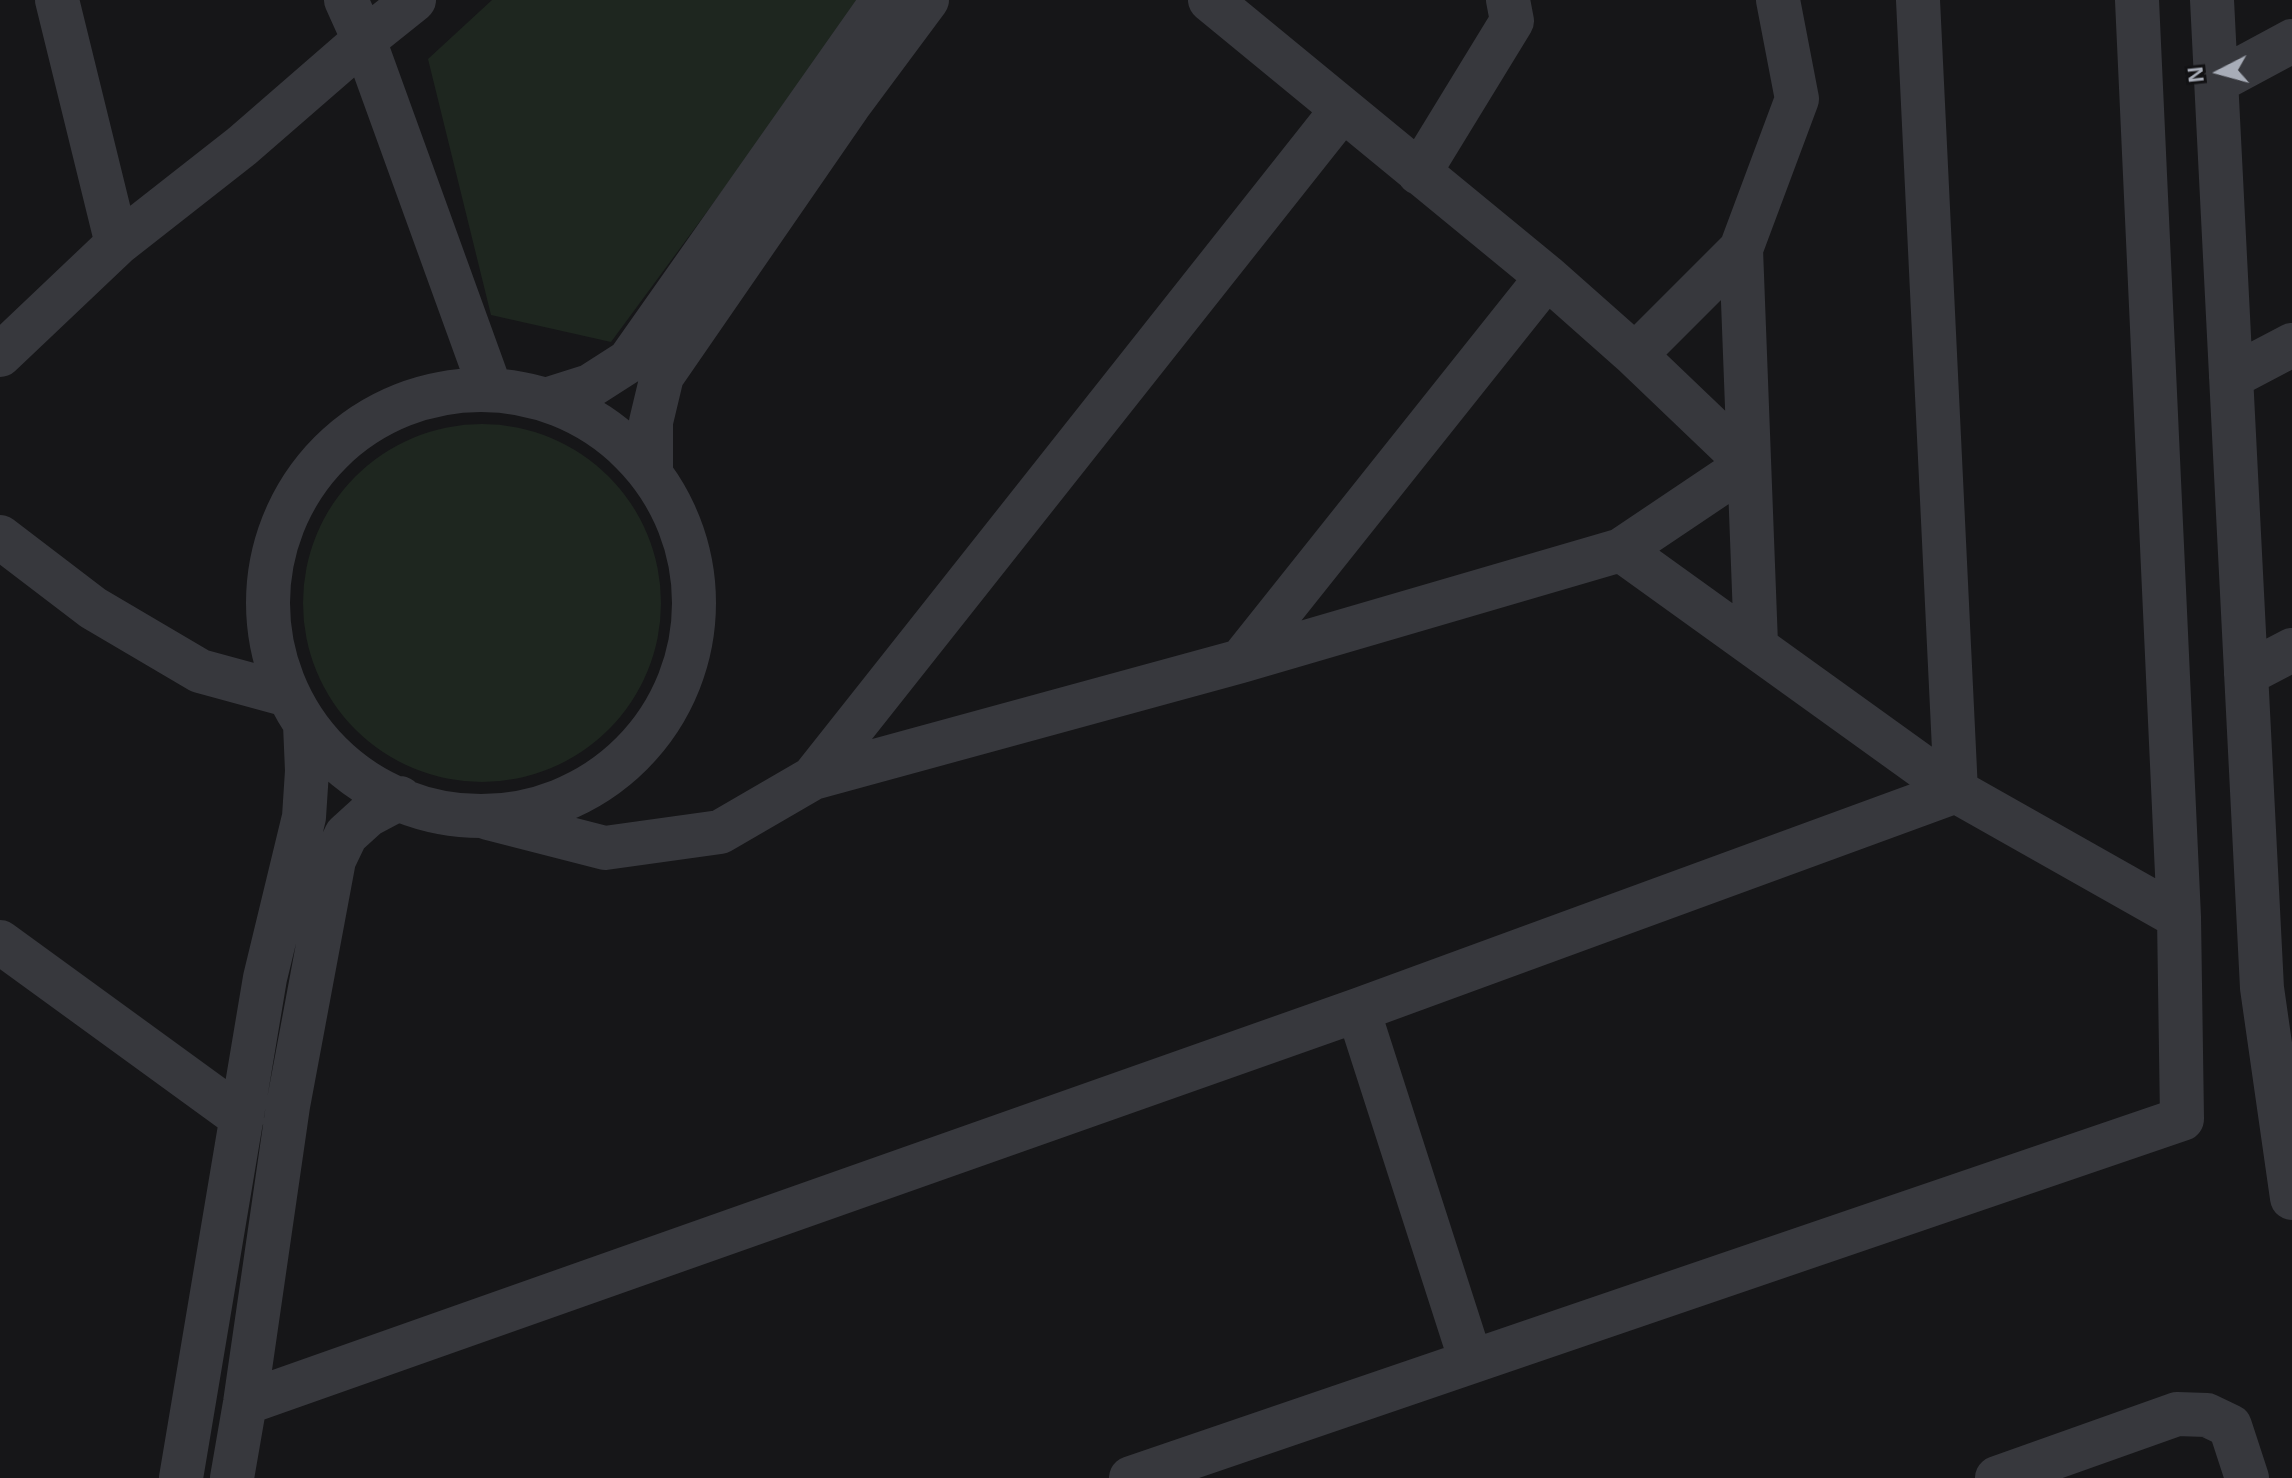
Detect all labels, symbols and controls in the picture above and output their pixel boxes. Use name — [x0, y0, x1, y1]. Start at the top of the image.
north arrow — [2180, 32, 2260, 112]
text: N — [2182, 65, 2209, 84]

